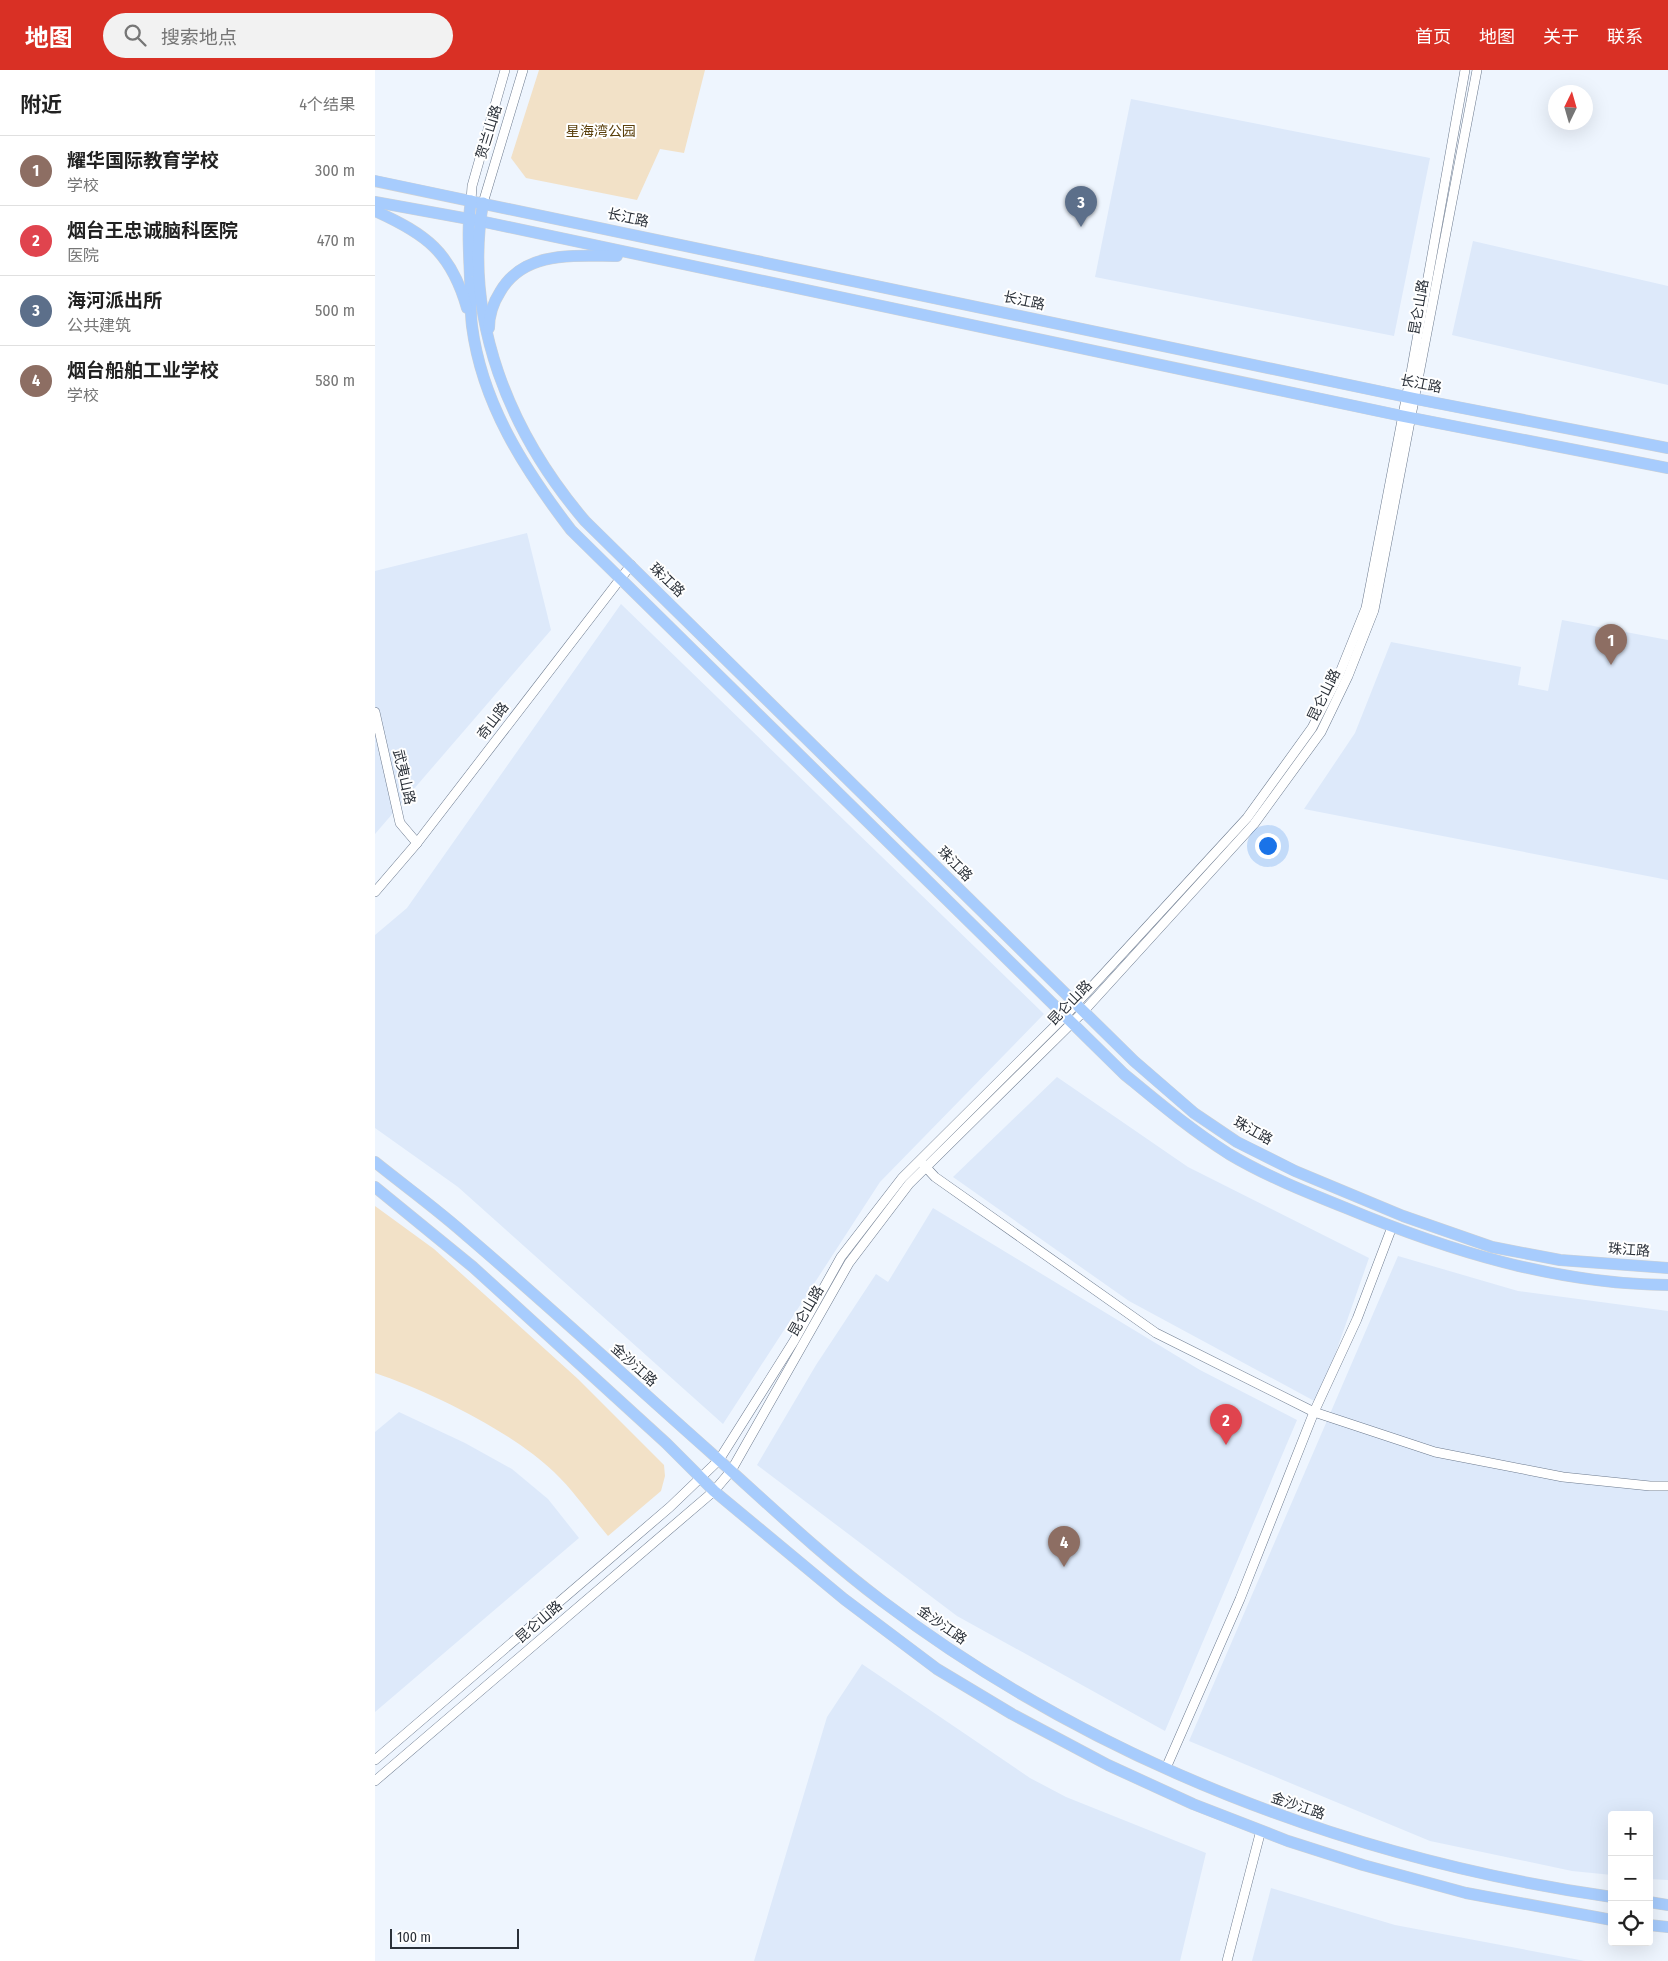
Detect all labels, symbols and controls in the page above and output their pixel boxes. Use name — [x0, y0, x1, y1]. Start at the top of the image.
search box — [103, 13, 453, 58]
icon: search — [121, 21, 149, 49]
text: 地图 — [25, 24, 73, 52]
text: 搜索地点 — [161, 26, 237, 49]
text: 首页 — [1415, 26, 1451, 48]
text: 地图 — [1479, 26, 1515, 48]
text: 关于 — [1543, 26, 1579, 48]
text: 联系 — [1607, 26, 1643, 48]
north arrow — [1548, 85, 1593, 130]
text: 附近 — [20, 92, 62, 118]
text: 4个结果 — [299, 95, 355, 114]
street label: 贺兰山路 — [473, 103, 505, 161]
park label: 星海湾公园 — [566, 123, 636, 140]
text: 耀华国际教育学校 — [67, 149, 219, 172]
text: 1 — [33, 161, 39, 180]
text: 300 m — [315, 161, 355, 180]
text: 学校 — [67, 176, 99, 195]
pin: 3 — [1065, 186, 1097, 227]
street label: 长江路 — [606, 205, 650, 231]
text: 烟台王忠诚脑科医院 — [67, 219, 238, 242]
text: 2 — [32, 231, 40, 250]
text: 470 m — [317, 231, 355, 250]
text: 医院 — [67, 246, 99, 265]
street label: 昆仑山路 — [1406, 278, 1432, 336]
street label: 长江路 — [1002, 288, 1046, 314]
text: 海河派出所 — [67, 289, 162, 312]
text: 3 — [32, 301, 40, 320]
text: 500 m — [315, 301, 355, 320]
text: 公共建筑 — [67, 316, 131, 335]
text: 烟台船舶工业学校 — [67, 359, 219, 382]
text: 4 — [32, 371, 40, 390]
text: 580 m — [315, 371, 355, 390]
street label: 长江路 — [1399, 372, 1443, 396]
text: 学校 — [67, 386, 99, 405]
street label: 珠江路 — [646, 559, 688, 601]
pin: 1 — [1595, 624, 1627, 665]
street label: 昆仑山路 — [1304, 666, 1344, 724]
street label: 奇山路 — [474, 699, 512, 743]
street label: 武夷山路 — [389, 748, 419, 806]
your location — [1255, 833, 1281, 859]
street label: 珠江路 — [934, 843, 976, 885]
street label: 昆仑山路 — [1044, 977, 1096, 1029]
street label: 珠江路 — [1231, 1113, 1275, 1149]
street label: 珠江路 — [1607, 1240, 1651, 1260]
street label: 昆仑山路 — [785, 1283, 827, 1339]
street label: 金沙江路 — [608, 1340, 660, 1390]
pin: 2 — [1210, 1404, 1242, 1445]
pin: 4 — [1048, 1526, 1080, 1567]
street label: 昆仑山路 — [512, 1597, 566, 1647]
street label: 金沙江路 — [914, 1602, 970, 1648]
street label: 金沙江路 — [1269, 1789, 1327, 1823]
map controls — [1608, 1811, 1653, 1946]
button: + — [1608, 1811, 1653, 1856]
button: − — [1608, 1856, 1653, 1901]
button: locate — [1608, 1901, 1653, 1946]
scale bar — [390, 1926, 519, 1949]
text: 100 m — [397, 1929, 431, 1946]

